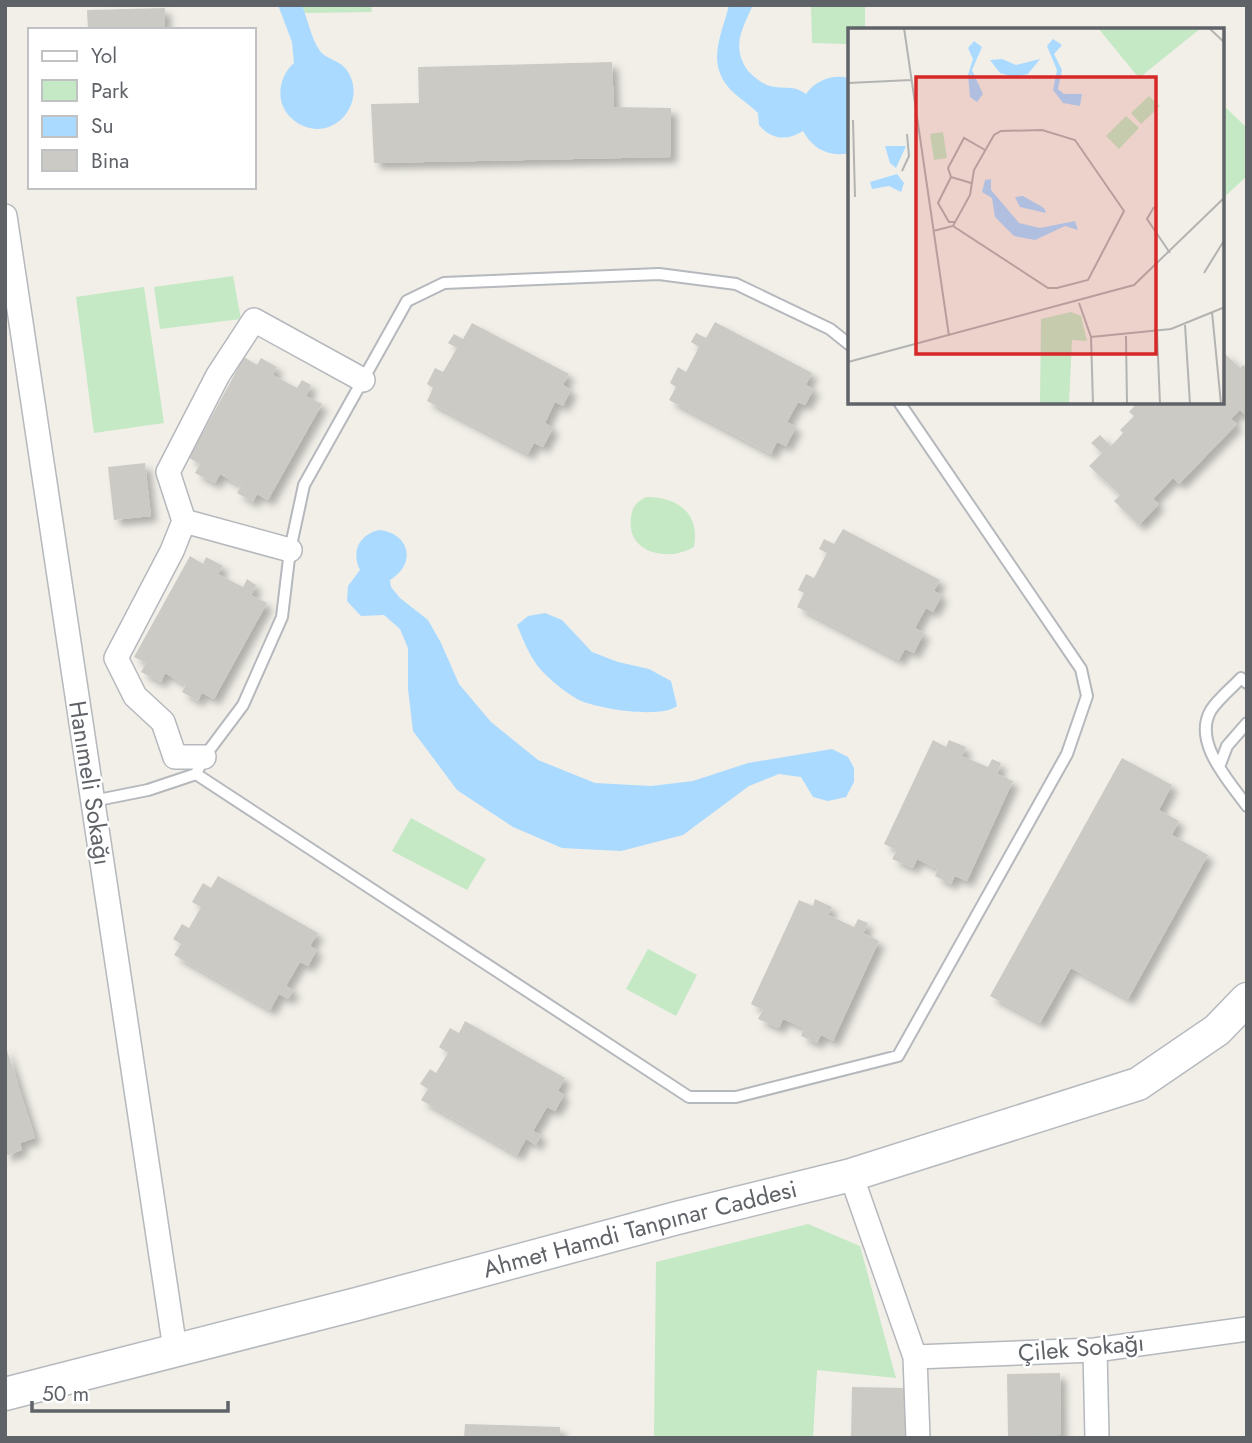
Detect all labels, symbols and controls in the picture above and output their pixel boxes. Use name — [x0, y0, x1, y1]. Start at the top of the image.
legend — [28, 28, 256, 189]
inset map — [848, 28, 1224, 404]
text: Yol — [91, 41, 117, 71]
text: Park — [91, 76, 129, 106]
text: Su — [91, 111, 114, 141]
text: Bina — [91, 146, 129, 176]
street label: Hanımeli Sokağı — [60, 698, 121, 868]
street label: Ahmet Hamdi Tanpınar Caddesi — [479, 1171, 800, 1286]
street label: Çilek Sokağı — [1016, 1325, 1146, 1370]
scale bar — [32, 1370, 228, 1414]
text: 50 m — [42, 1379, 89, 1409]

